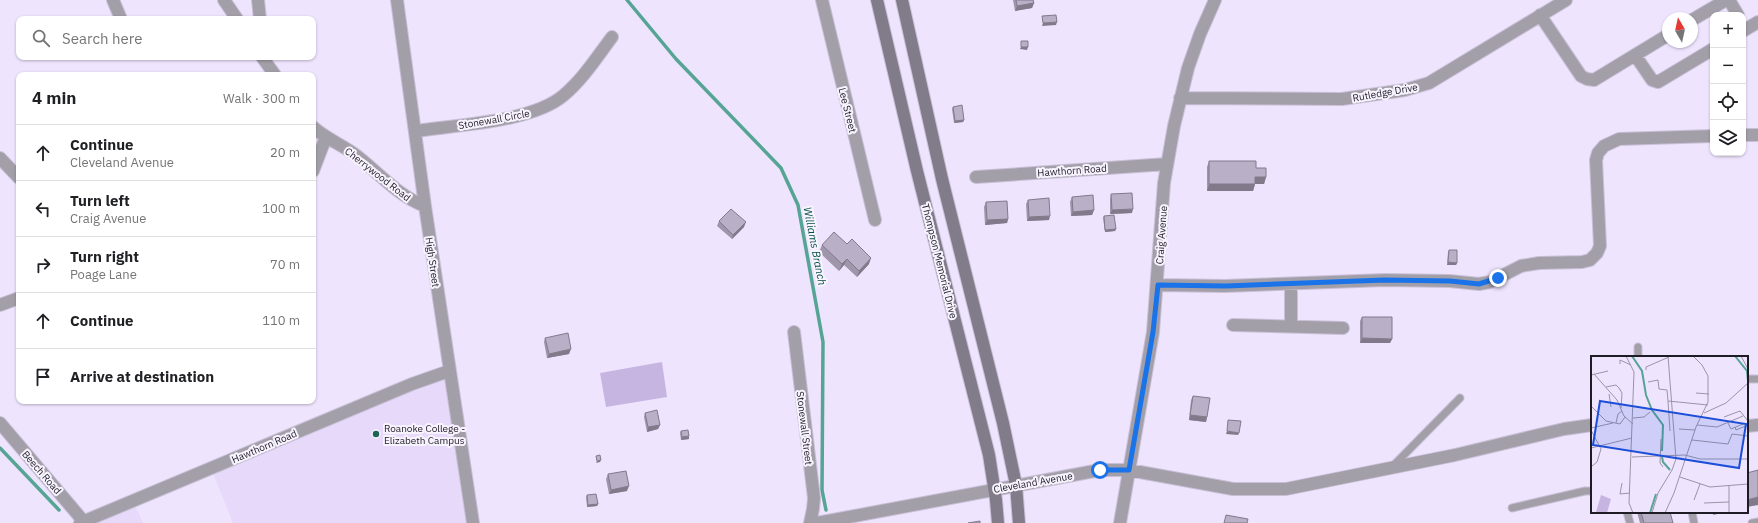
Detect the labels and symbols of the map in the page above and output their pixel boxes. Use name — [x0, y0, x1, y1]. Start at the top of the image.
north arrow — [1662, 12, 1698, 48]
street label: Rutledge Drive — [1352, 80, 1419, 105]
street label: Lee Street — [836, 86, 859, 134]
street label: Stonewall Circle — [457, 107, 531, 132]
street label: Cherrywood Road — [342, 145, 413, 204]
street label: Hawthorn Road — [1037, 162, 1107, 179]
street label: Thompson Memorial Drive — [919, 202, 960, 320]
street label: Craig Avenue — [1153, 205, 1170, 265]
water label: Williams Branch — [801, 206, 829, 286]
street label: High Street — [423, 236, 443, 288]
route end — [1489, 269, 1507, 287]
inset map — [1591, 356, 1748, 513]
street label: Stonewall Street — [794, 390, 816, 466]
place label: Roanoke College - Elizabeth Campus — [384, 422, 465, 447]
street label: Hawthorn Road — [230, 427, 299, 466]
marker: Roanoke College - Elizabeth Campus — [371, 429, 381, 439]
street label: Beech Road — [19, 448, 64, 497]
route start — [1091, 461, 1109, 479]
street label: Cleveland Avenue — [993, 469, 1074, 496]

